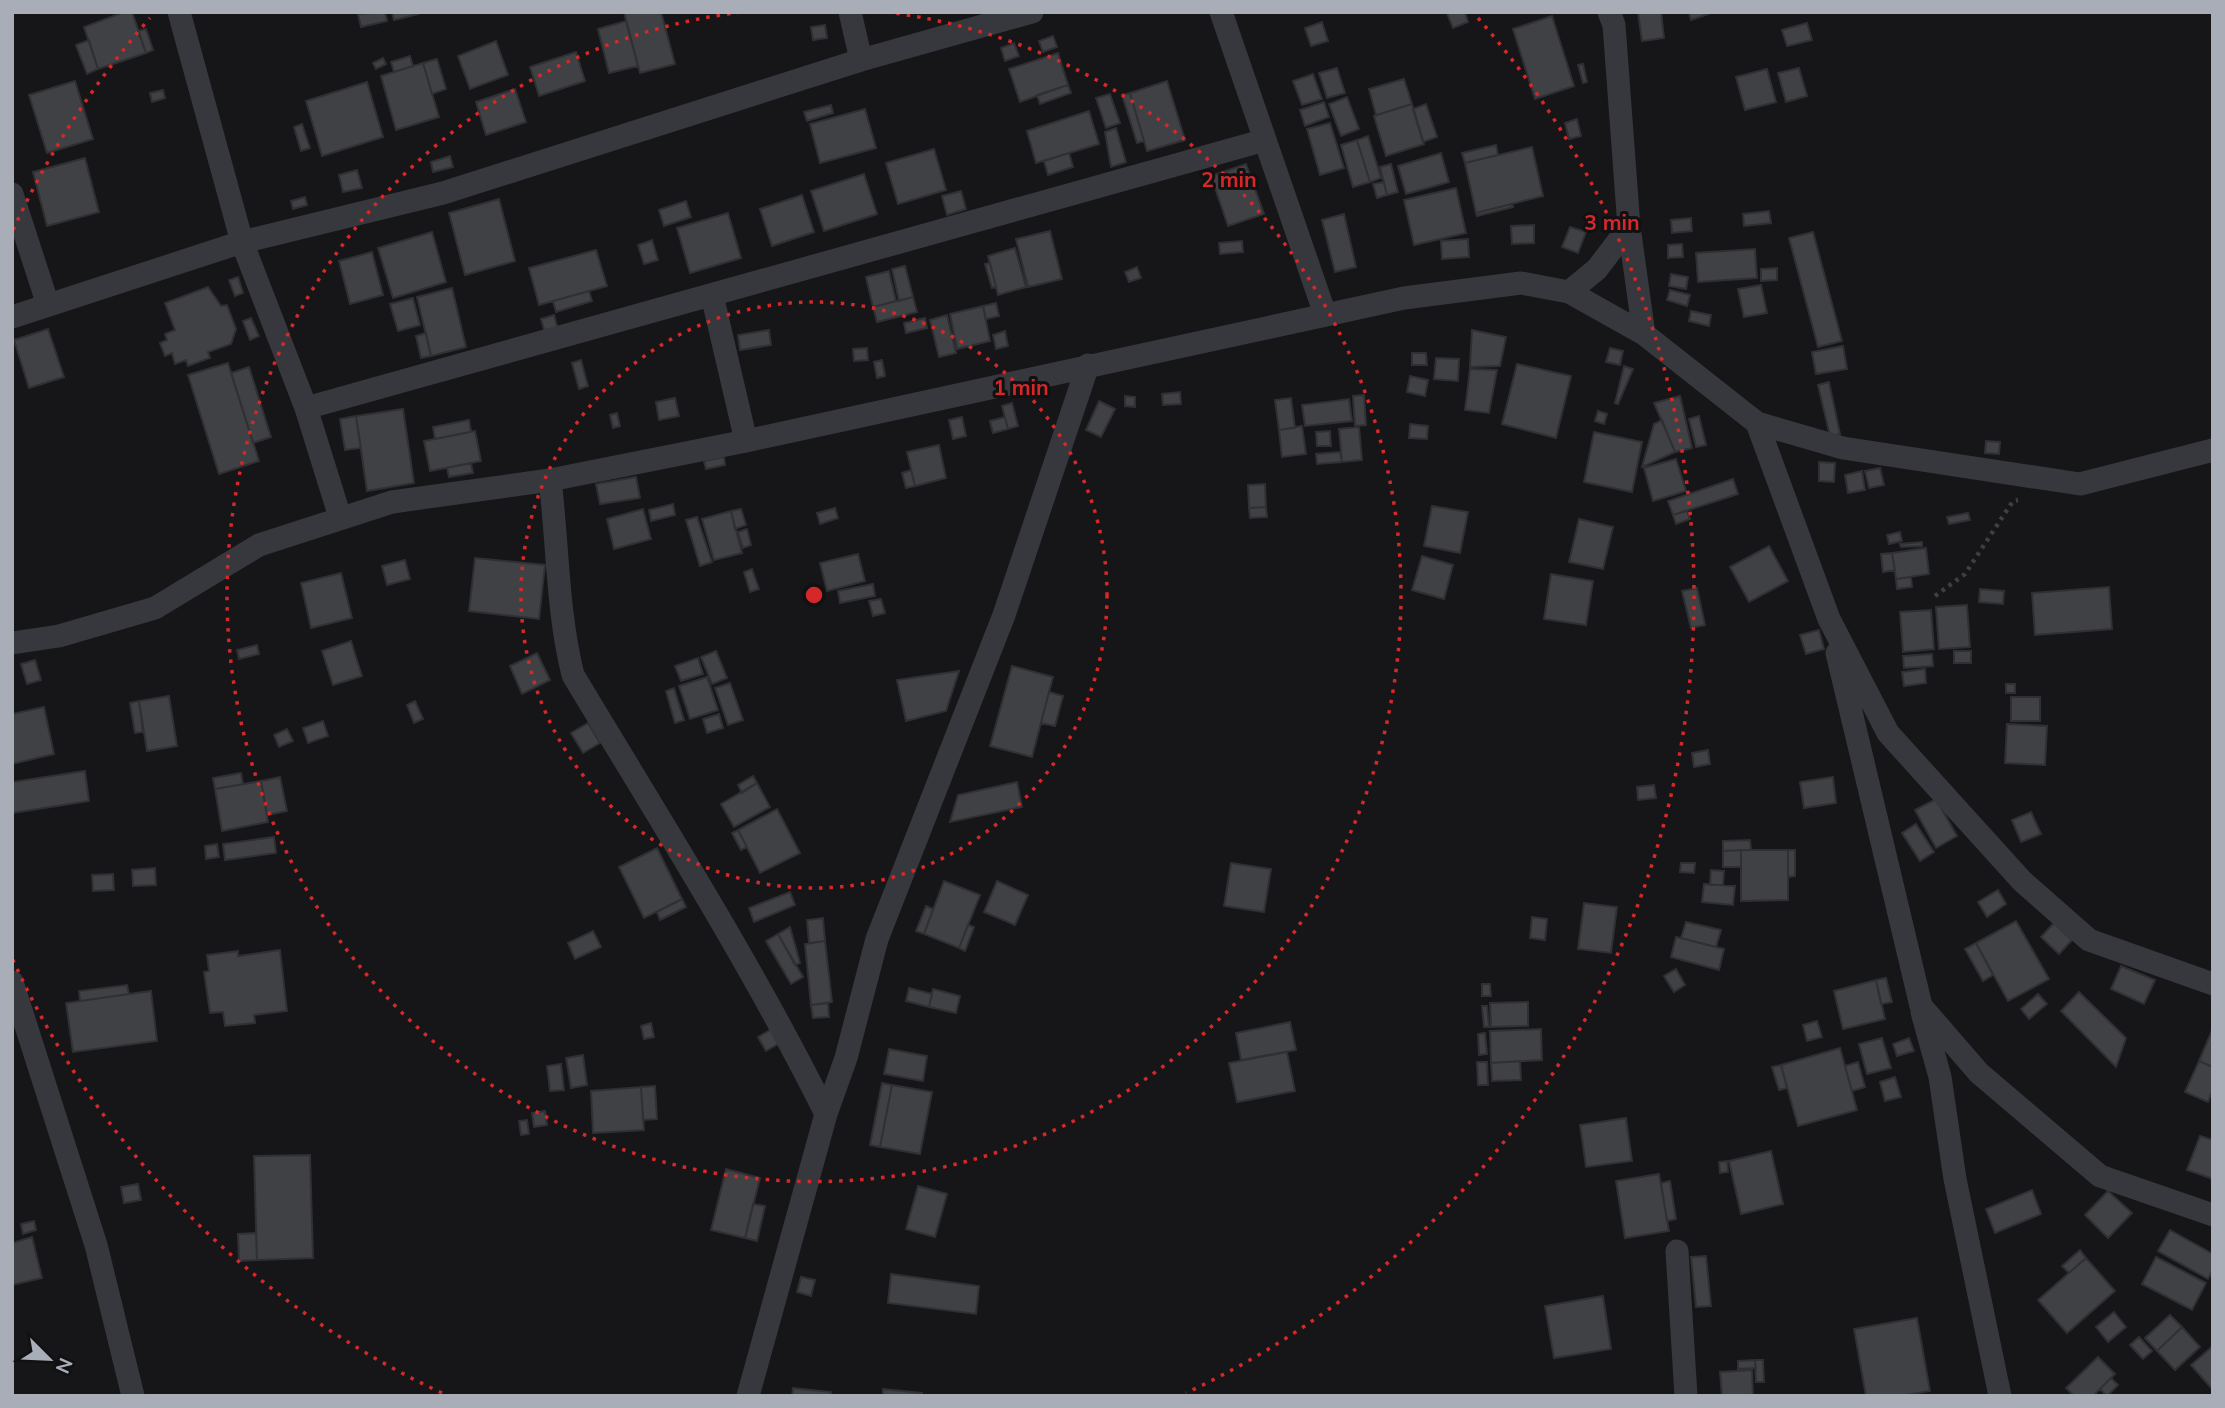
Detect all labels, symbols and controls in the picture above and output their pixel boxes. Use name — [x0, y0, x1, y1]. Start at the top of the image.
text: 2 min — [1201, 166, 1257, 192]
text: 3 min — [1584, 209, 1640, 235]
text: 1 min — [993, 374, 1049, 400]
centre of rings — [802, 583, 826, 607]
north arrow — [14, 1324, 84, 1394]
text: N — [51, 1354, 78, 1377]

